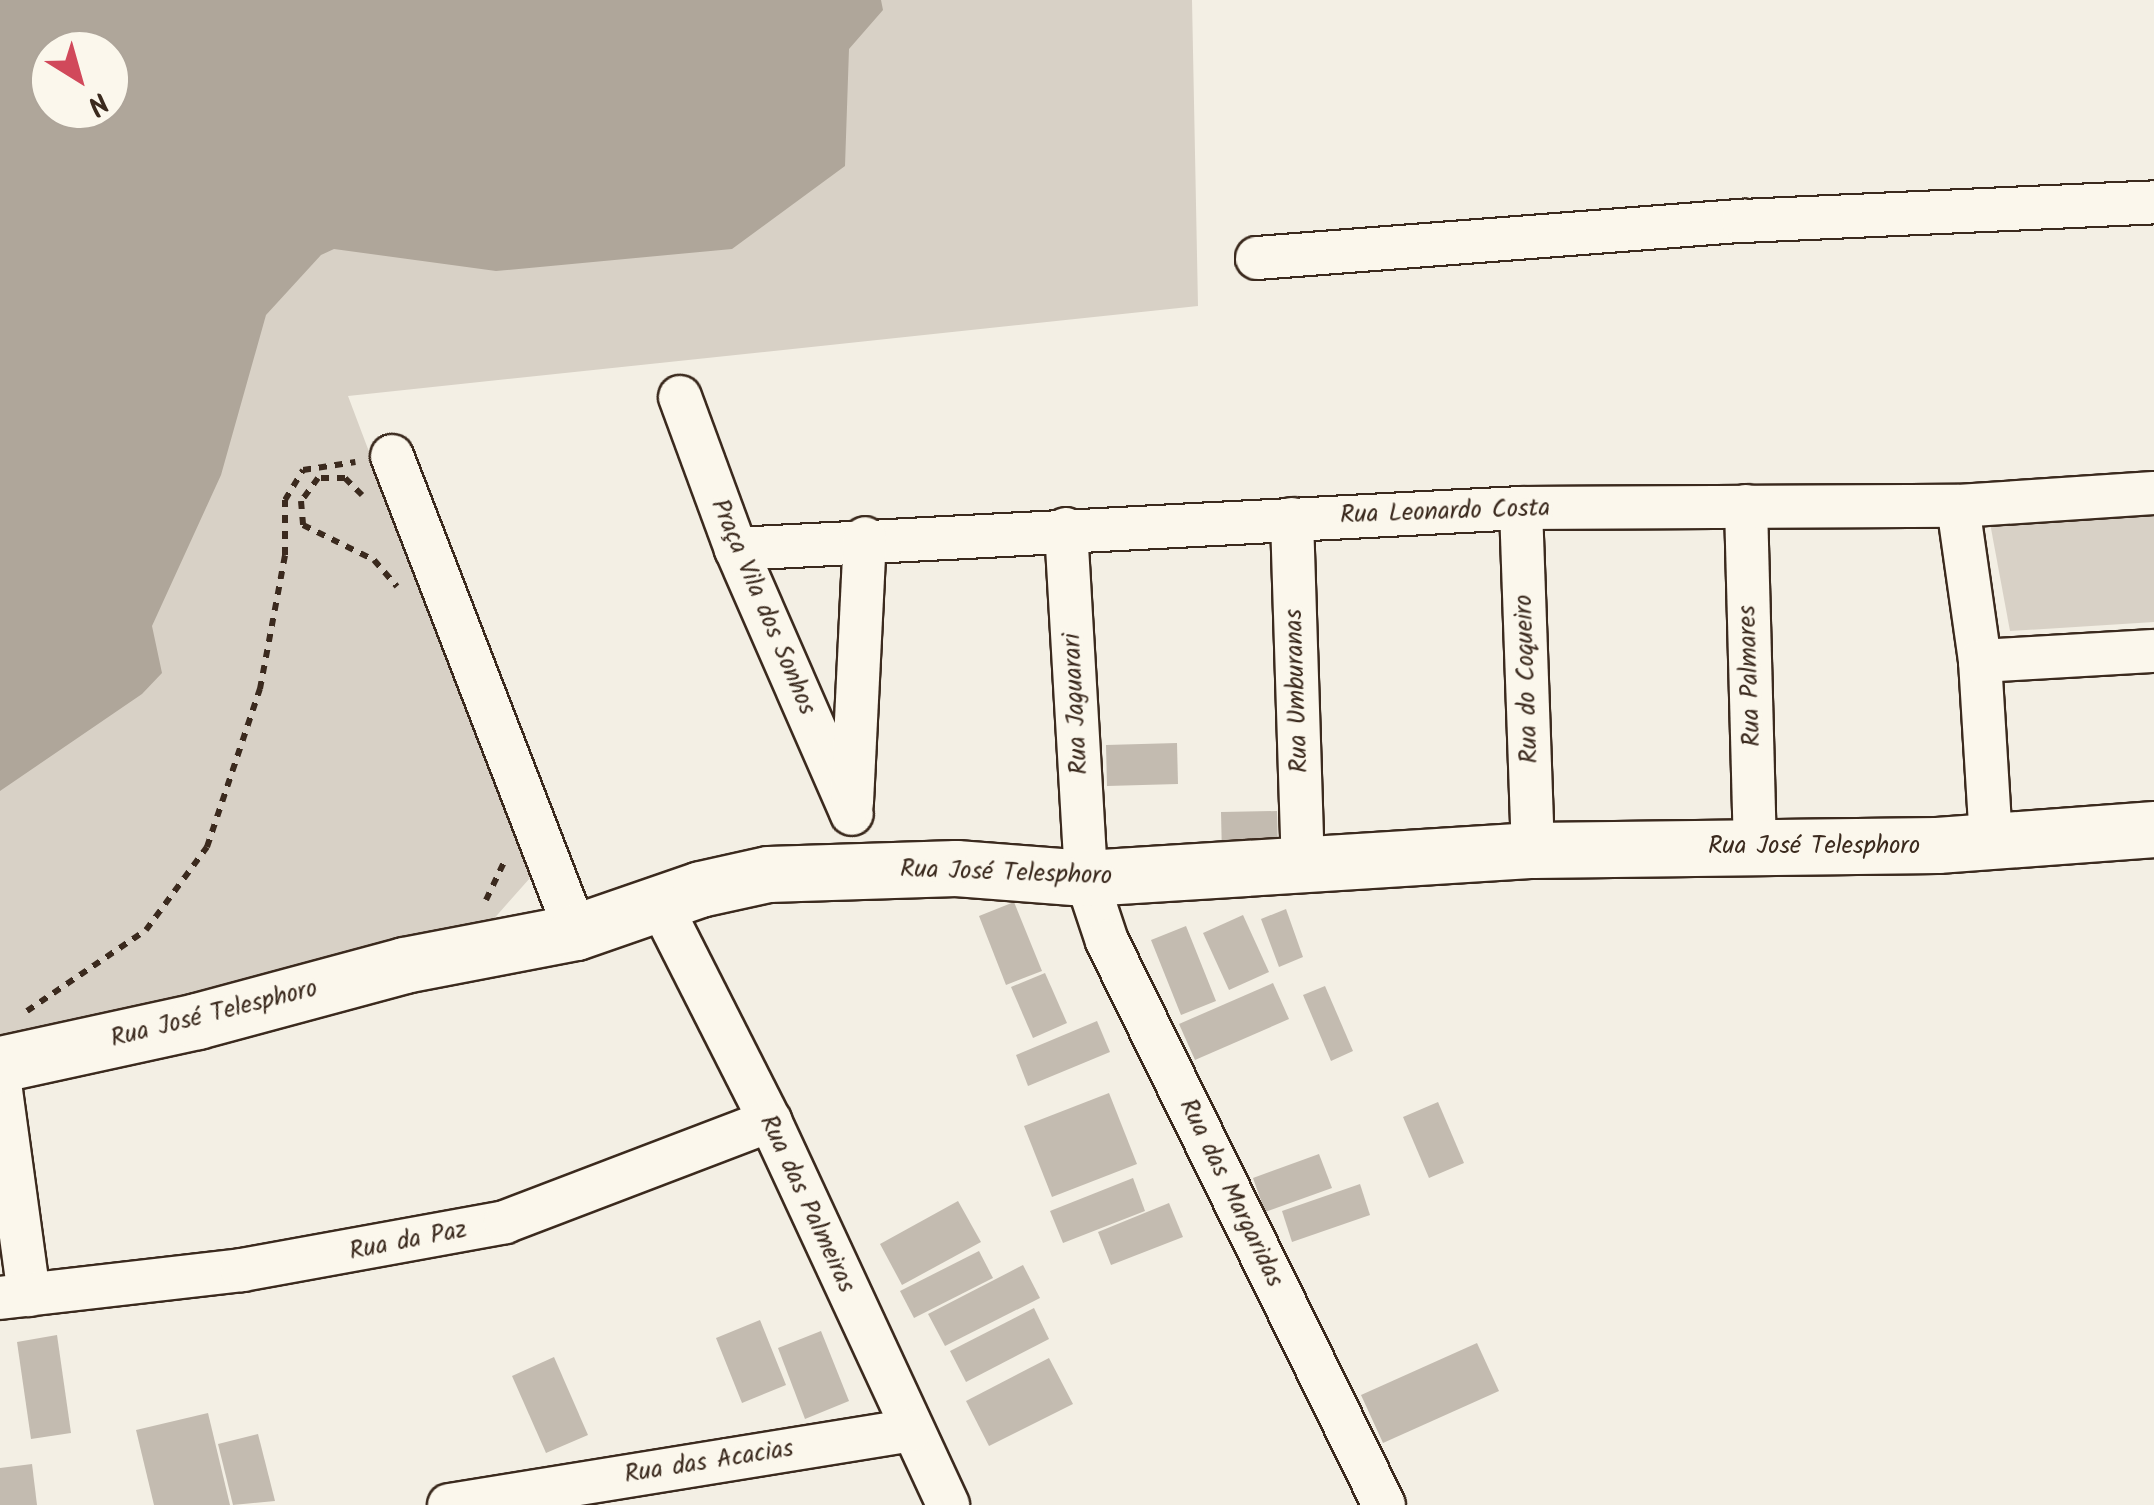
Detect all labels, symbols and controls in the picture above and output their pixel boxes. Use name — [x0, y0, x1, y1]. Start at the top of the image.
north arrow — [30, 30, 130, 130]
text: N — [77, 79, 118, 126]
street label: Rua Leonardo Costa — [1339, 493, 1551, 531]
street label: Praça Vila dos Sonhos — [704, 495, 822, 719]
street label: Rua do Coqueiro — [1509, 594, 1545, 764]
street label: Rua Palmares — [1733, 605, 1767, 747]
street label: Rua Umburanas — [1279, 608, 1315, 774]
street label: Rua Jaguarari — [1057, 632, 1095, 776]
street label: Rua José Telesphoro — [1708, 831, 1920, 861]
street label: Rua José Telesphoro — [900, 854, 1112, 892]
street label: Rua José Telesphoro — [108, 974, 320, 1054]
street label: Rua das Margaridas — [1172, 1094, 1290, 1292]
street label: Rua das Palmeiras — [753, 1110, 861, 1298]
street label: Rua da Paz — [347, 1215, 469, 1267]
street label: Rua das Acacias — [622, 1434, 796, 1490]

